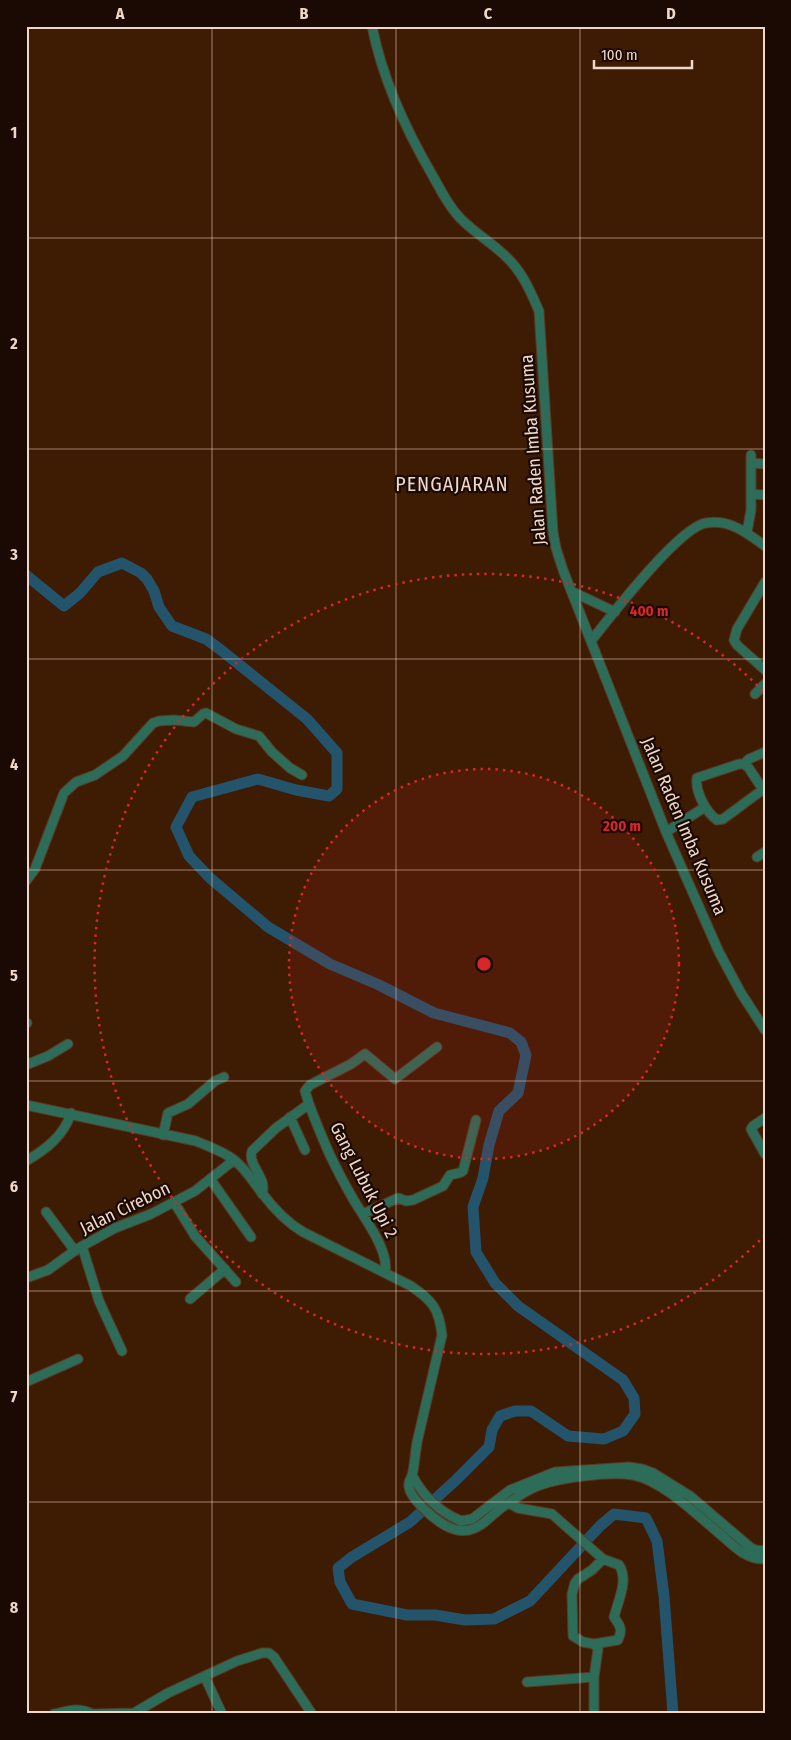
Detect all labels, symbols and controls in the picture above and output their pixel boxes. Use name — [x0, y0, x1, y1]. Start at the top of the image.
text: A — [115, 4, 125, 23]
text: B — [300, 4, 309, 23]
text: C — [484, 4, 493, 23]
text: D — [666, 4, 676, 23]
scale bar — [594, 38, 691, 70]
text: 100 m — [601, 46, 638, 64]
text: 1 — [11, 123, 17, 142]
text: 2 — [9, 334, 18, 353]
street label: Jalan Raden Imba Kusuma — [515, 354, 551, 546]
district label: PENGAJARAN — [395, 472, 509, 496]
text: 3 — [9, 545, 18, 564]
text: 400 m — [630, 602, 668, 620]
street label: Jalan Raden Imba Kusuma — [637, 734, 732, 918]
text: 4 — [10, 755, 18, 774]
text: 200 m — [602, 817, 641, 835]
centre of rings — [475, 955, 493, 973]
text: 5 — [10, 966, 18, 985]
street label: Gang Lubuk Upi 2 — [325, 1118, 403, 1242]
text: 6 — [10, 1177, 18, 1196]
street label: Jalan Cirebon — [76, 1177, 174, 1239]
text: 7 — [11, 1387, 18, 1406]
text: 8 — [10, 1598, 19, 1617]

